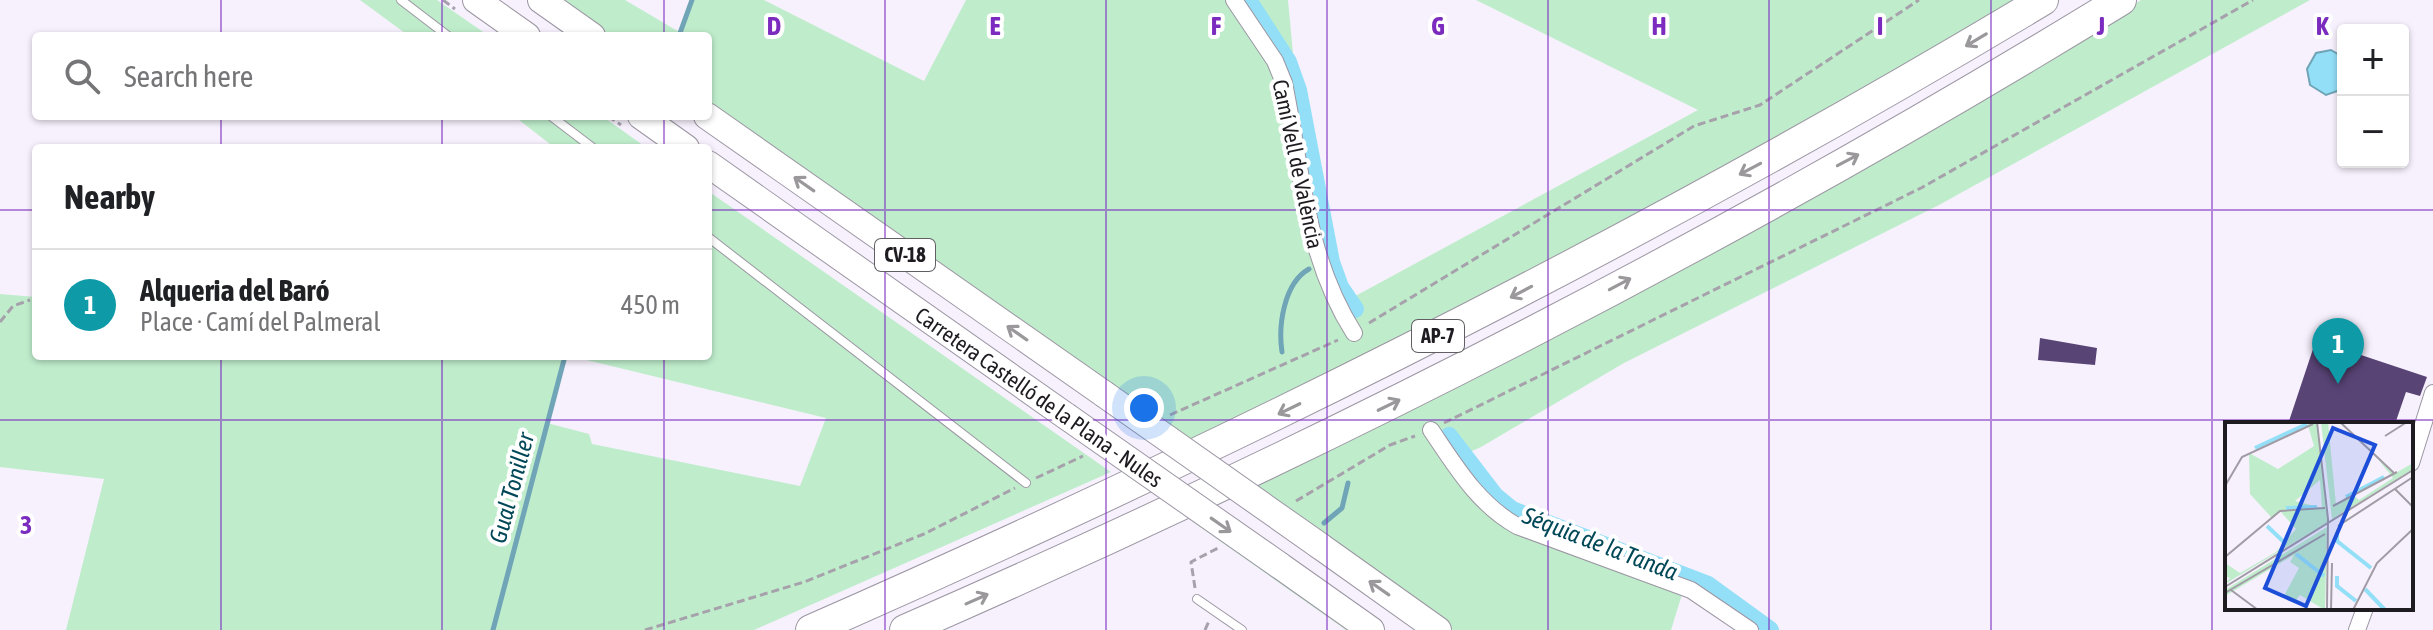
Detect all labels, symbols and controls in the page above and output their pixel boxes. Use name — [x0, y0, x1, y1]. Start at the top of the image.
text: D — [767, 11, 781, 41]
text: E — [989, 11, 1001, 41]
text: F — [1211, 11, 1222, 41]
text: G — [1431, 11, 1445, 41]
text: H — [1651, 11, 1667, 41]
text: I — [1877, 11, 1883, 41]
text: J — [2096, 11, 2105, 41]
text: K — [2316, 11, 2329, 41]
map controls — [2337, 24, 2409, 168]
button: + — [2337, 24, 2409, 96]
search box — [32, 32, 712, 120]
one-way arrow — [1965, 32, 1988, 48]
icon: search — [60, 54, 104, 98]
text: Search here — [124, 59, 253, 93]
street label: Camí Vell de València — [1267, 77, 1329, 251]
button: − — [2337, 96, 2409, 168]
one-way arrow — [1836, 152, 1860, 168]
one-way arrow — [1739, 162, 1763, 177]
one-way arrow — [794, 176, 816, 192]
text: Nearby — [64, 177, 155, 216]
road number: CV-18 — [875, 239, 935, 271]
text: Alqueria del Baró — [140, 273, 330, 307]
one-way arrow — [1607, 276, 1631, 292]
one-way arrow — [1510, 285, 1534, 301]
text: 1 — [84, 290, 96, 320]
text: 450 m — [621, 290, 680, 320]
street label: Carretera Castelló de la Plana - Nules — [910, 301, 1168, 493]
text: Place · Camí del Palmeral — [140, 307, 380, 337]
pin: 1 — [2312, 318, 2364, 384]
road number: AP-7 — [1412, 320, 1464, 352]
one-way arrow — [1007, 325, 1029, 341]
your location — [1124, 388, 1164, 428]
one-way arrow — [1377, 396, 1401, 412]
one-way arrow — [1277, 402, 1301, 417]
inset map — [2225, 422, 2413, 610]
water label: Gual Toniller — [484, 429, 539, 546]
water label: Séquia de la Tanda — [1518, 501, 1682, 586]
text: 3 — [20, 510, 32, 540]
one-way arrow — [1210, 517, 1232, 533]
one-way arrow — [1369, 580, 1390, 597]
one-way arrow — [964, 590, 989, 605]

